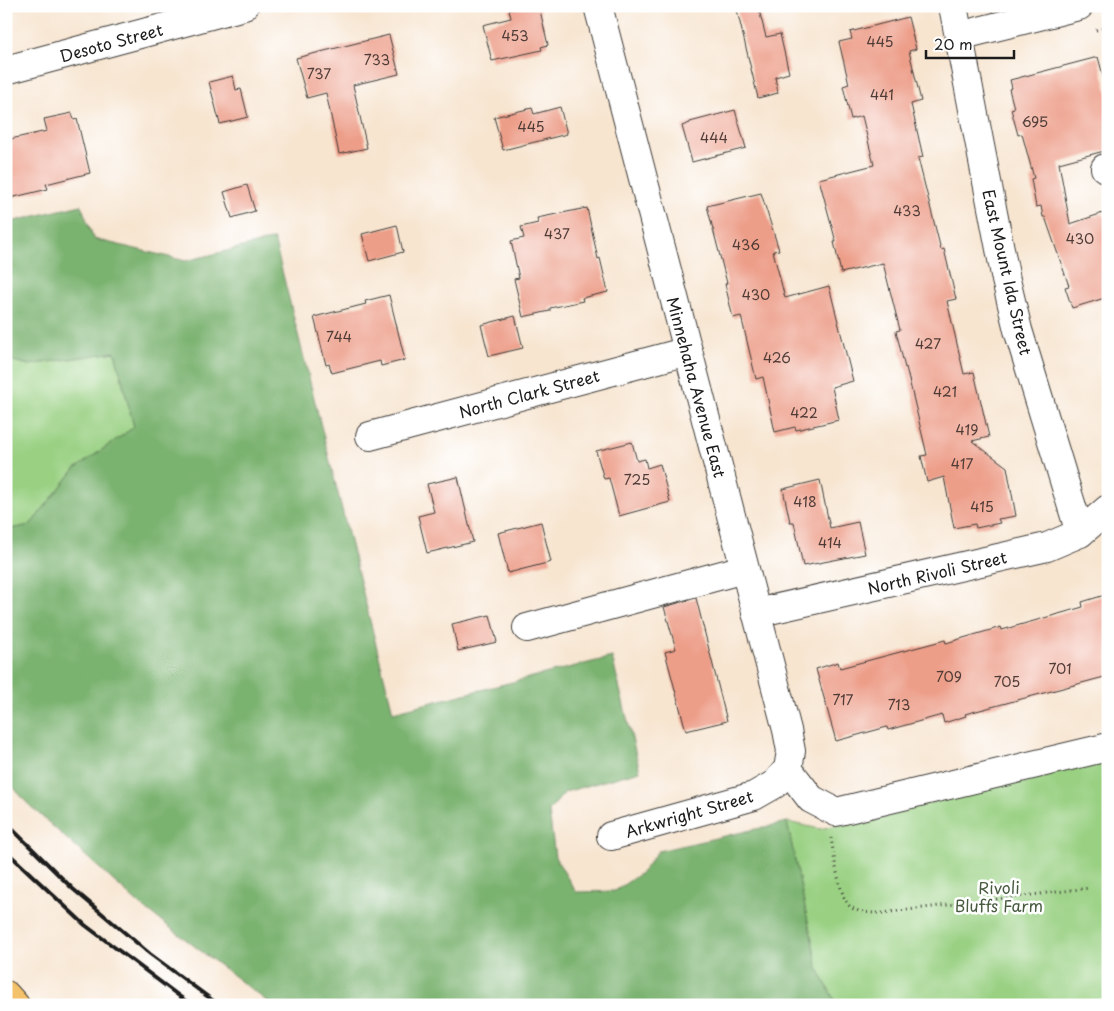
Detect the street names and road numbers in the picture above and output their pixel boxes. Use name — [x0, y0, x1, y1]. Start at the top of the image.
street label: Desoto Street — [57, 17, 166, 67]
street label: East Mount Ida Street — [977, 187, 1039, 358]
street label: Minnehaha Avenue East — [661, 294, 733, 480]
street label: North Clark Street — [456, 363, 602, 423]
street label: North Rivoli Street — [865, 544, 1010, 600]
street label: Arkwright Street — [622, 783, 756, 843]

